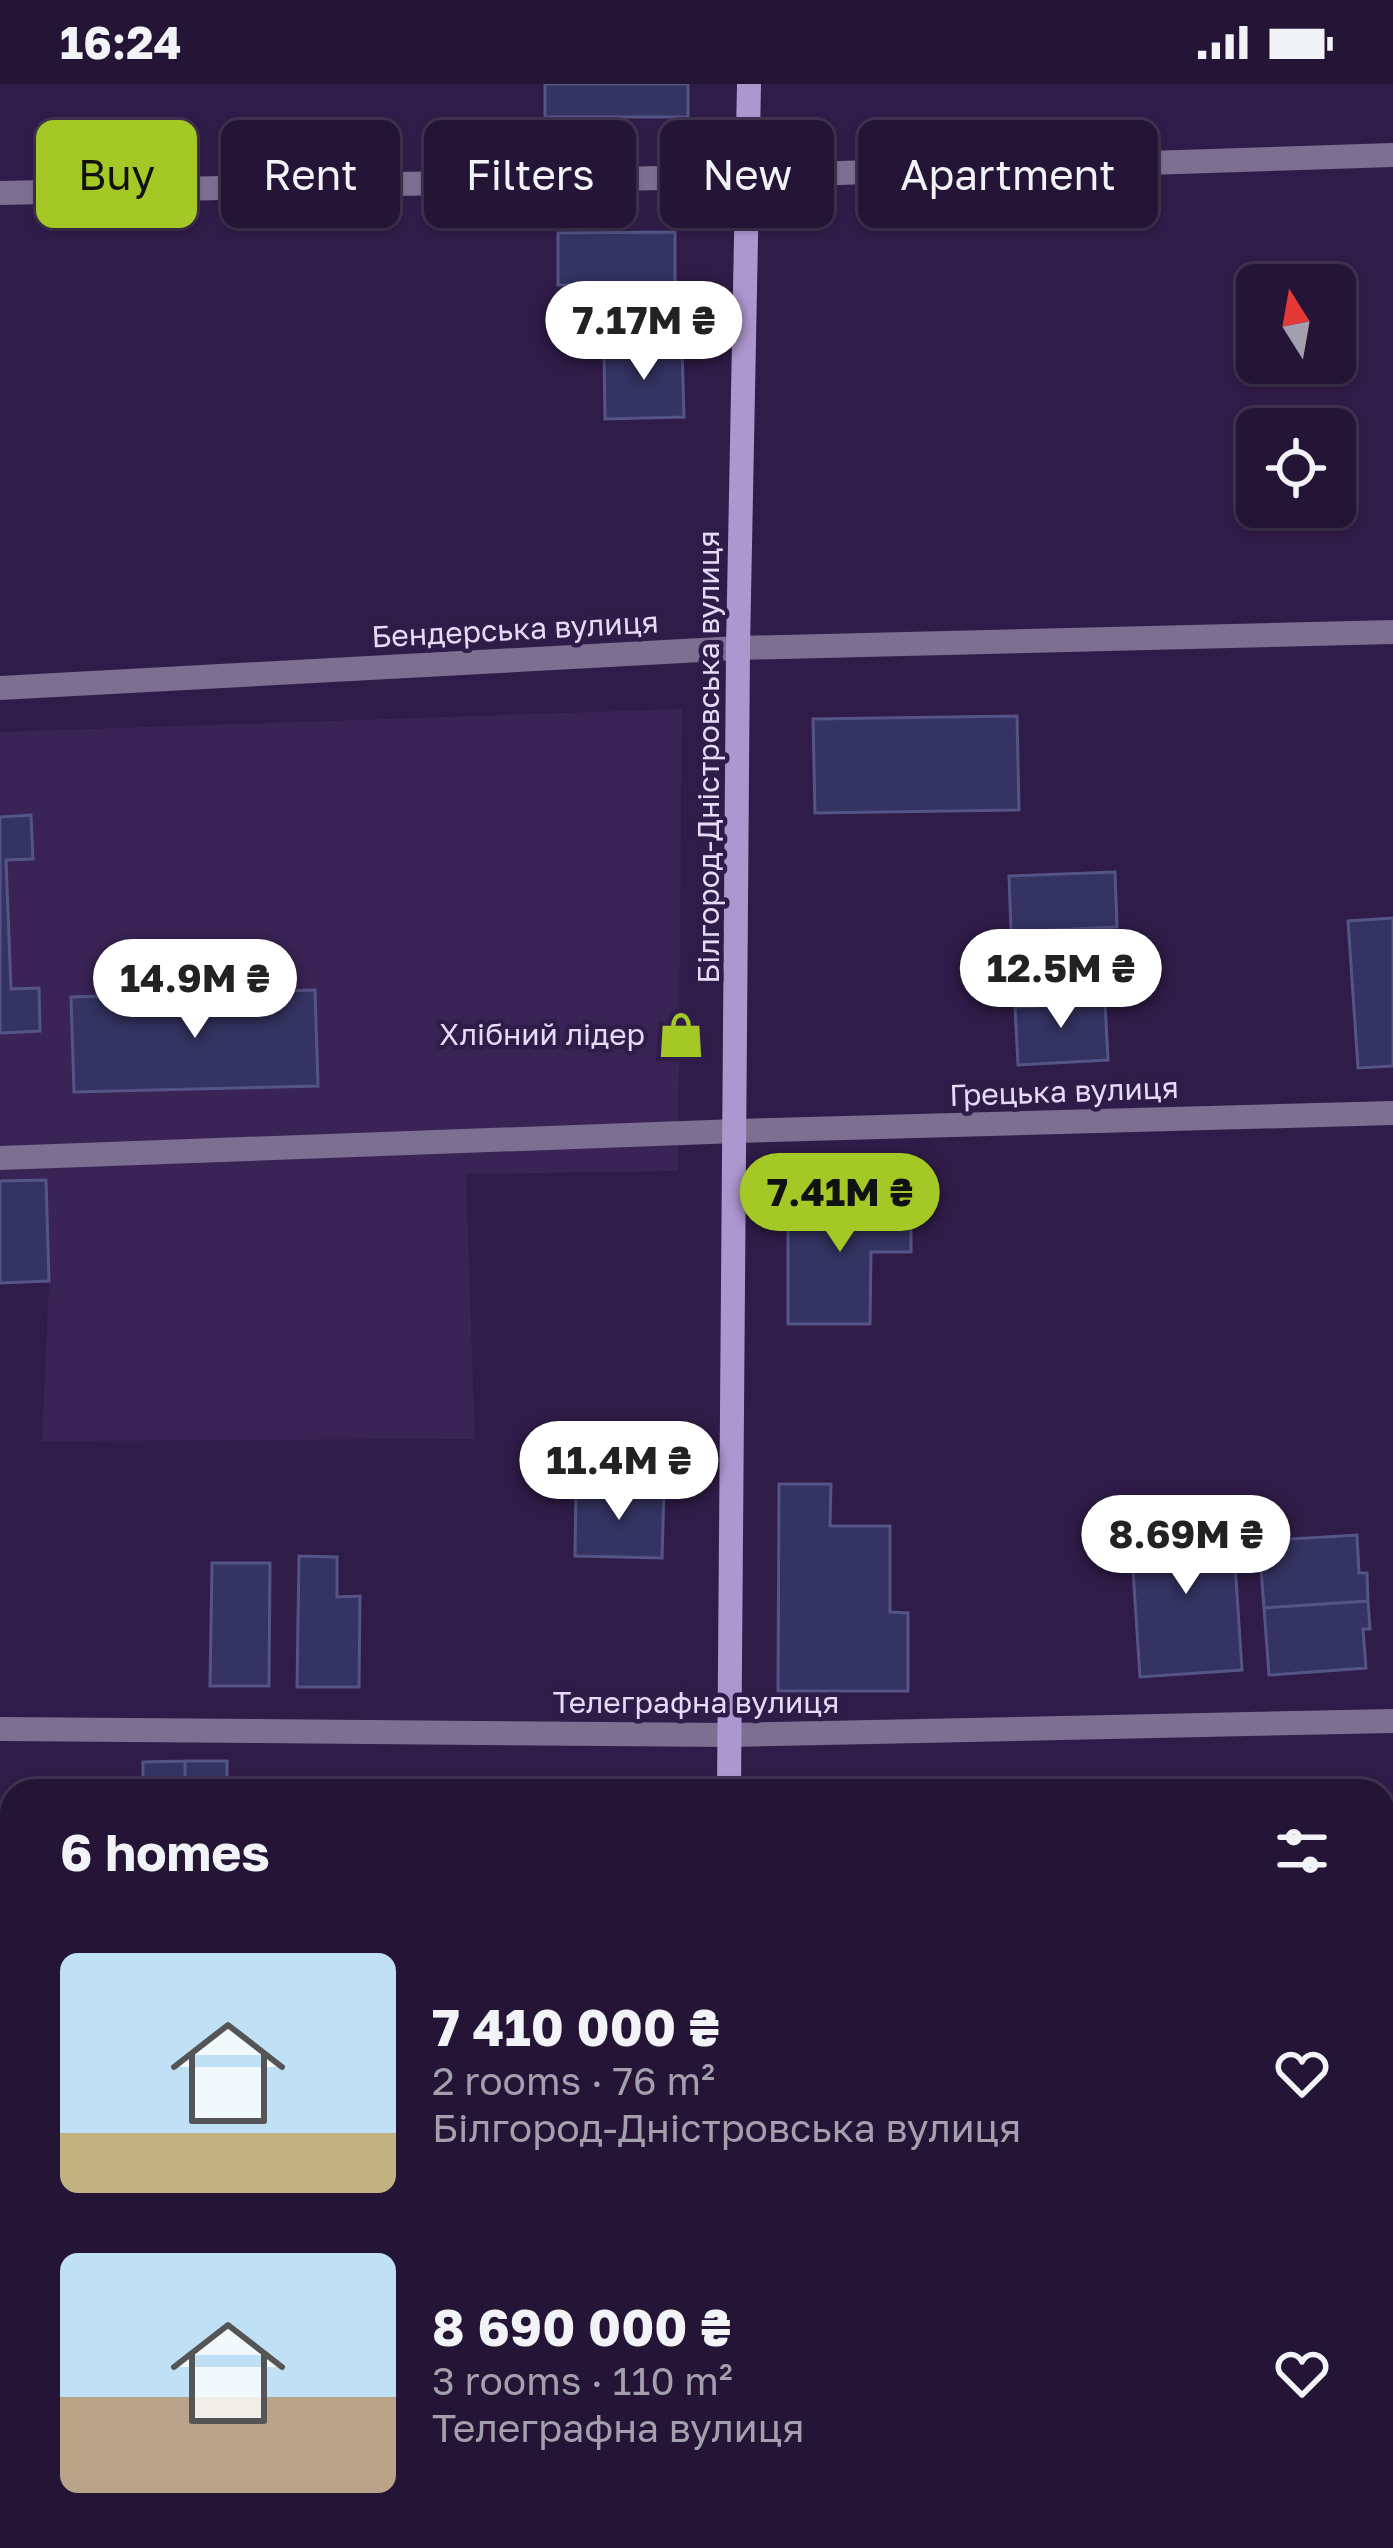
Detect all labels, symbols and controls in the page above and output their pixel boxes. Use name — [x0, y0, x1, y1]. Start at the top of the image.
text: 16:24 — [60, 15, 182, 69]
chip: Buy — [36, 120, 197, 228]
chip: Rent — [221, 120, 400, 228]
chip: Filters — [424, 120, 636, 228]
chip: New — [660, 120, 834, 228]
chip: Apartment — [858, 120, 1158, 228]
north arrow — [1236, 264, 1356, 384]
map controls — [1236, 264, 1356, 528]
pin: 7.17M ₴ — [533, 281, 755, 383]
text: 7.17M ₴ — [572, 296, 716, 343]
button: locate — [1236, 408, 1356, 528]
street label: Білгород-Дністровська вулиця — [690, 530, 726, 984]
street label: Бендерська вулиця — [370, 604, 659, 655]
pin: 12.5M ₴ — [950, 929, 1172, 1031]
pin: 14.9M ₴ — [84, 939, 306, 1041]
text: 12.5M ₴ — [987, 944, 1135, 991]
text: 14.9M ₴ — [120, 954, 270, 1001]
shop icon: Хлібний лідер — [656, 1010, 706, 1060]
place label: Хлібний лідер — [439, 1016, 645, 1052]
street label: Грецька вулиця — [949, 1069, 1179, 1113]
pin: 7.41M ₴ — [729, 1153, 951, 1255]
text: 7.41M ₴ — [767, 1168, 913, 1215]
pin: 11.4M ₴ — [508, 1421, 730, 1523]
text: 11.4M ₴ — [546, 1436, 692, 1483]
pin: 8.69M ₴ — [1075, 1495, 1297, 1597]
text: 8.69M ₴ — [1108, 1510, 1264, 1557]
street label: Телеграфна вулиця — [553, 1684, 839, 1720]
icon: filters — [1269, 1818, 1335, 1884]
text: 6 homes — [60, 1821, 270, 1882]
text: 7 410 000 ₴ — [432, 1996, 720, 2057]
icon: home — [156, 2001, 300, 2145]
icon: heart — [1269, 2040, 1335, 2106]
text: 2 rooms · 76 m² — [432, 2057, 715, 2104]
text: Білгород-Дністровська вулиця — [432, 2104, 1021, 2151]
text: 8 690 000 ₴ — [432, 2296, 731, 2357]
icon: home — [156, 2301, 300, 2445]
icon: heart — [1269, 2340, 1335, 2406]
text: 3 rooms · 110 m² — [432, 2357, 733, 2404]
text: Телеграфна вулиця — [432, 2404, 804, 2451]

